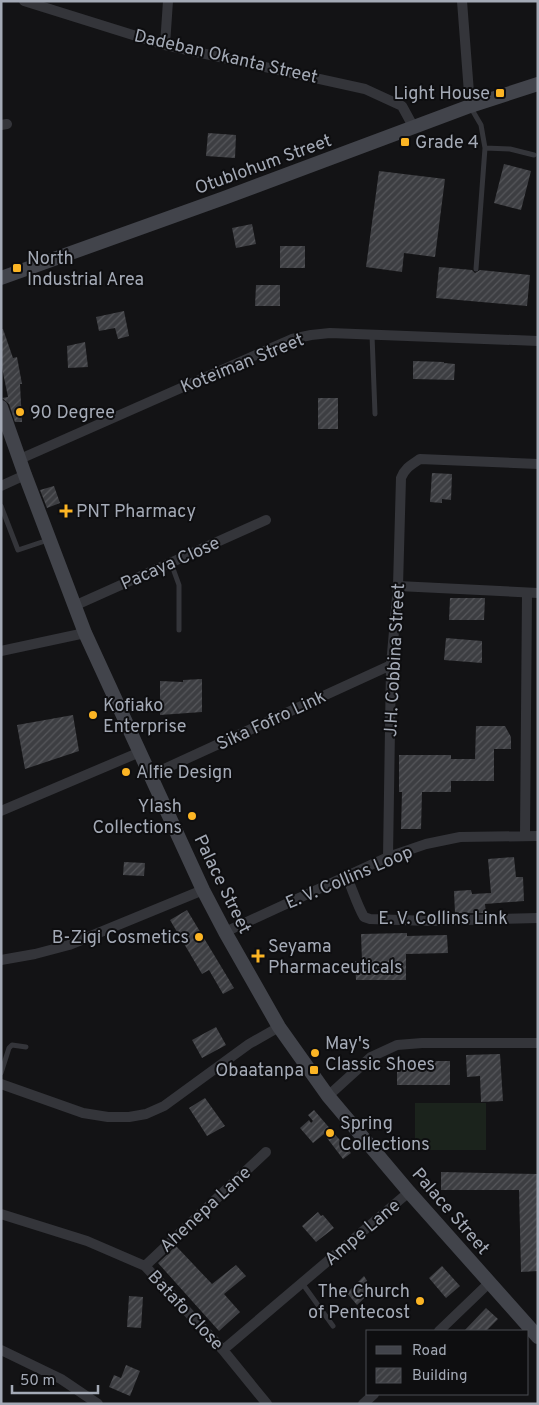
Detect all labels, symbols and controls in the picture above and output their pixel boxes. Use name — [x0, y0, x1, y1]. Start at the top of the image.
street label: Dadeban Okanta Street — [132, 25, 320, 90]
place label: Light House — [394, 83, 490, 106]
marker: Light House — [494, 87, 506, 99]
street label: Otublohum Street — [192, 130, 335, 201]
place label: Grade 4 — [415, 132, 479, 155]
marker: Grade 4 — [399, 136, 411, 148]
place label: North Industrial Area — [27, 248, 144, 292]
marker: North Industrial Area — [11, 262, 23, 274]
street label: Koteiman Street — [177, 329, 308, 400]
place label: 90 Degree — [30, 402, 115, 425]
marker: 90 Degree — [14, 406, 26, 418]
place label: PNT Pharmacy — [76, 501, 196, 524]
marker: PNT Pharmacy — [60, 505, 72, 517]
street label: Pacaya Close — [118, 532, 224, 596]
street label: J.H. Cobbina Street — [380, 583, 411, 738]
street label: Sika Fofro Link — [213, 686, 330, 757]
place label: Kofiako Enterprise — [103, 695, 186, 739]
marker: Kofiako Enterprise — [87, 709, 99, 721]
place label: Alfie Design — [136, 762, 232, 785]
marker: Alfie Design — [120, 766, 132, 778]
place label: Ylash Collections — [92, 796, 182, 840]
marker: Ylash Collections — [186, 810, 198, 822]
street label: Palace Street — [188, 831, 256, 938]
street label: E. V. Collins Loop — [283, 841, 417, 915]
street label: E. V. Collins Link — [378, 908, 508, 931]
place label: B-Zigi Cosmetics — [52, 927, 189, 950]
marker: B-Zigi Cosmetics — [193, 931, 205, 943]
place label: Seyama Pharmaceuticals — [268, 936, 403, 980]
marker: Seyama Pharmaceuticals — [252, 950, 264, 962]
place label: May's Classic Shoes — [325, 1033, 435, 1077]
marker: May's Classic Shoes — [309, 1047, 321, 1059]
place label: Obaatanpa — [215, 1060, 304, 1083]
marker: Obaatanpa — [308, 1064, 320, 1076]
place label: Spring Collections — [340, 1113, 430, 1157]
marker: Spring Collections — [324, 1127, 336, 1139]
street label: Ahenepa Lane — [155, 1162, 257, 1258]
street label: Palace Street — [406, 1164, 494, 1260]
street label: Ampe Lane — [320, 1195, 406, 1272]
street label: Batafo Close — [142, 1266, 228, 1356]
place label: The Church of Pentecost — [308, 1281, 410, 1325]
marker: The Church of Pentecost — [414, 1295, 426, 1307]
legend — [366, 1330, 529, 1395]
text: Road — [412, 1342, 447, 1361]
scale bar — [12, 1362, 99, 1394]
text: Building — [412, 1367, 467, 1386]
text: 50 m — [20, 1372, 55, 1391]

